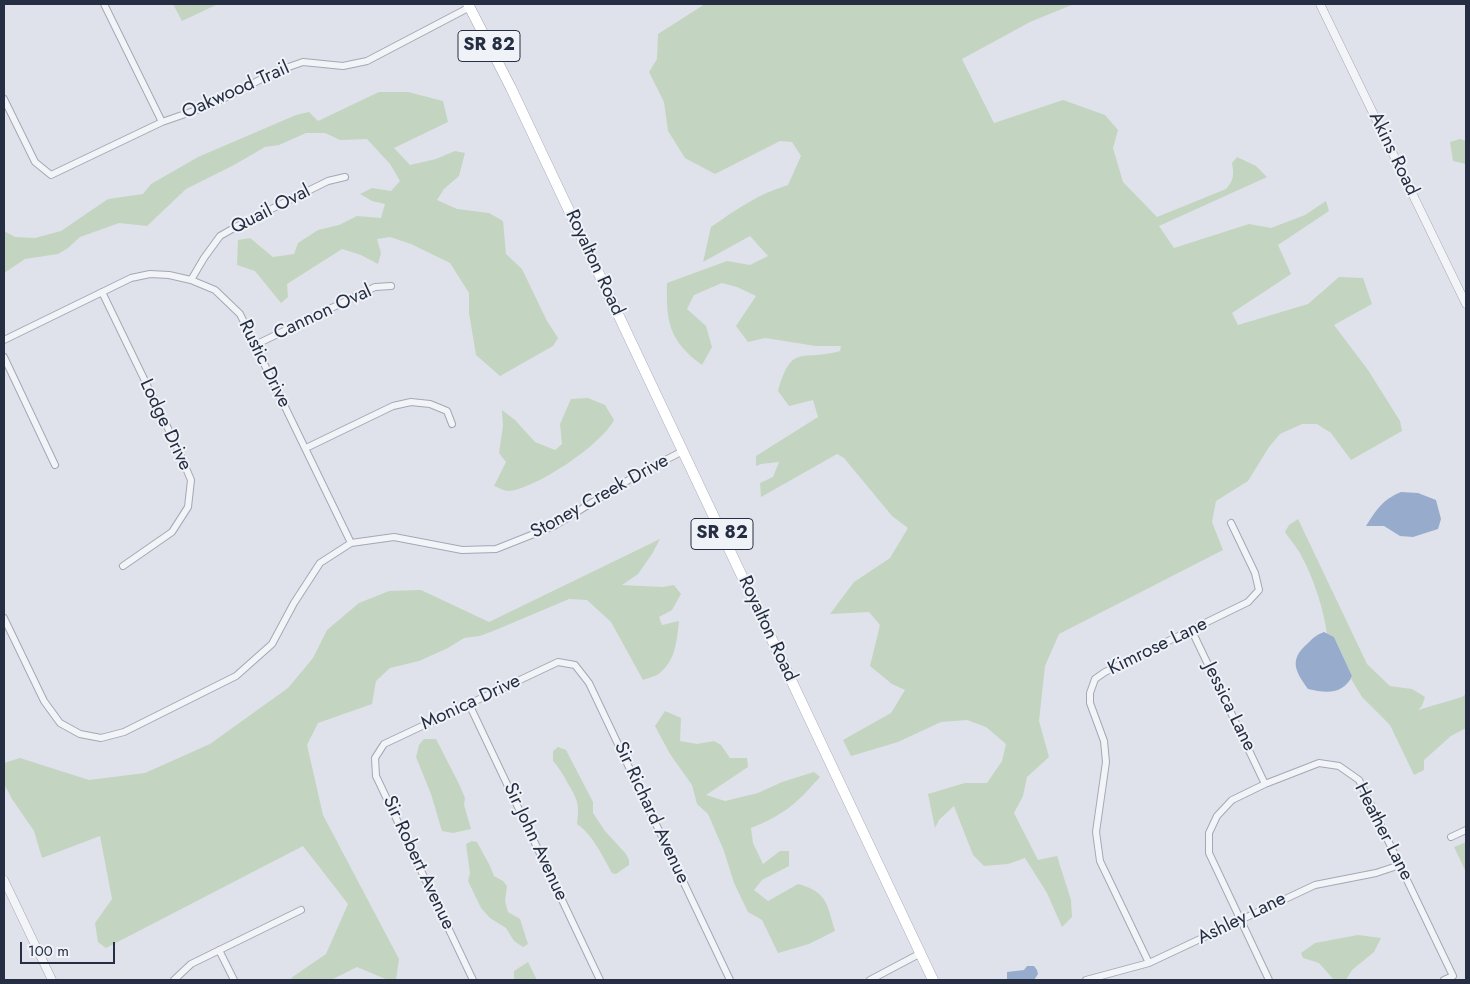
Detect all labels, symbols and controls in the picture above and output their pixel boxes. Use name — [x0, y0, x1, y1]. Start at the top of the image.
road number: SR 82 — [458, 30, 520, 61]
street label: Oakwood Trail — [179, 57, 293, 125]
street label: Akins Road — [1363, 108, 1423, 200]
street label: Quail Oval — [227, 180, 315, 240]
street label: Royalton Road — [560, 206, 628, 320]
street label: Cannon Oval — [270, 280, 376, 346]
street label: Rustic Drive — [233, 316, 295, 412]
street label: Lodge Drive — [134, 376, 196, 474]
street label: Stoney Creek Drive — [527, 450, 673, 544]
road number: SR 82 — [691, 518, 753, 550]
street label: Royalton Road — [733, 572, 801, 686]
street label: Kimrose Lane — [1105, 613, 1211, 681]
street label: Jessica Lane — [1198, 659, 1260, 755]
street label: Monica Drive — [418, 670, 524, 736]
street label: Sir Richard Avenue — [608, 739, 694, 887]
street label: Sir John Avenue — [498, 779, 572, 905]
street label: Heather Lane — [1349, 779, 1417, 885]
street label: Sir Robert Avenue — [377, 792, 459, 934]
street label: Ashley Lane — [1194, 888, 1290, 950]
scale bar — [22, 932, 118, 964]
text: 100 m — [28, 940, 69, 962]

